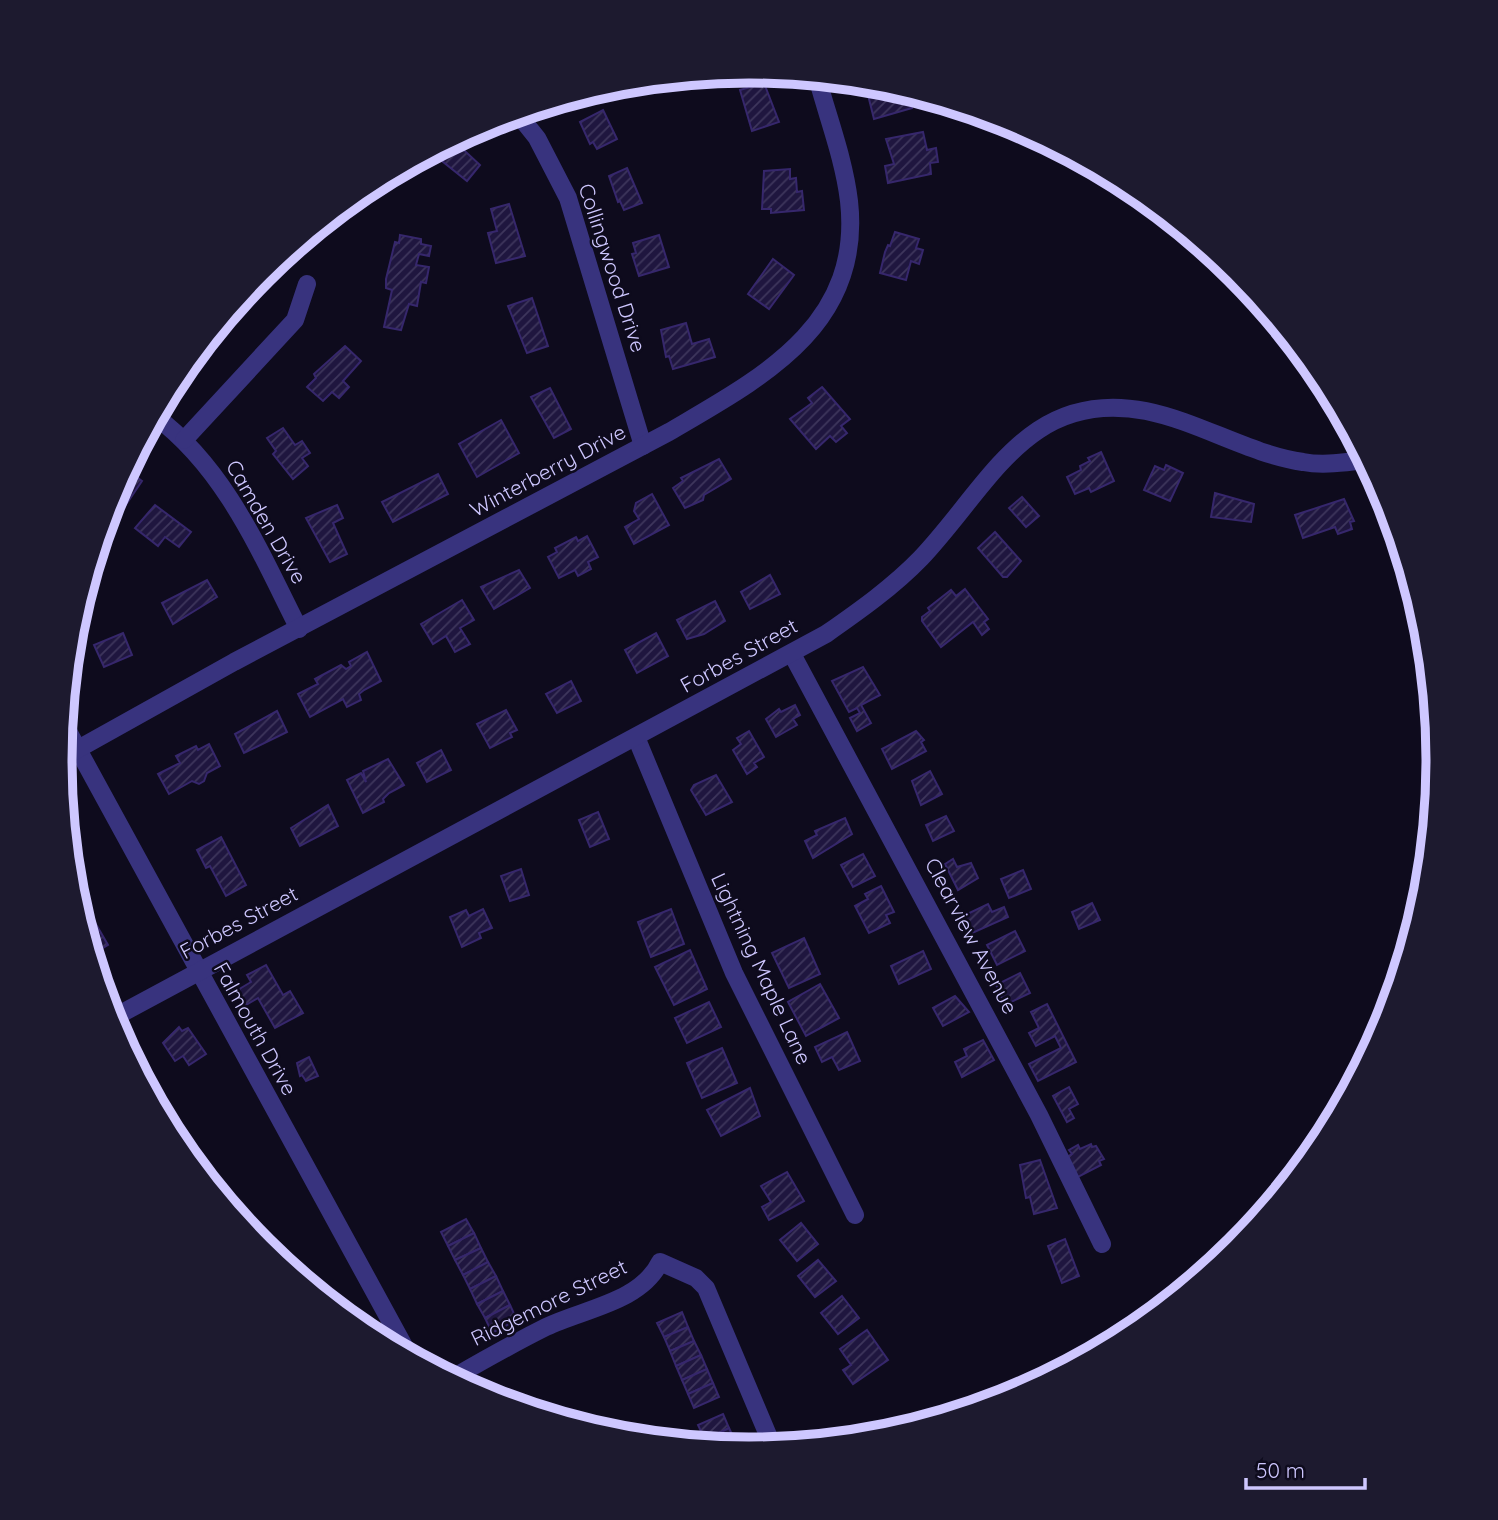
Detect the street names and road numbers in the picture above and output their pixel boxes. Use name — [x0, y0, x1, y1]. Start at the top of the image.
street label: Collingwood Drive — [573, 180, 653, 355]
street label: Winterberry Drive — [465, 418, 630, 522]
street label: Camden Drive — [221, 455, 313, 588]
street label: Forbes Street — [675, 612, 802, 698]
street label: Clearview Avenue — [920, 853, 1024, 1018]
street label: Lightning Maple Lane — [706, 869, 818, 1068]
street label: Forbes Street — [175, 880, 302, 964]
street label: Falmouth Drive — [209, 957, 303, 1100]
street label: Ridgemore Street — [466, 1253, 631, 1351]

